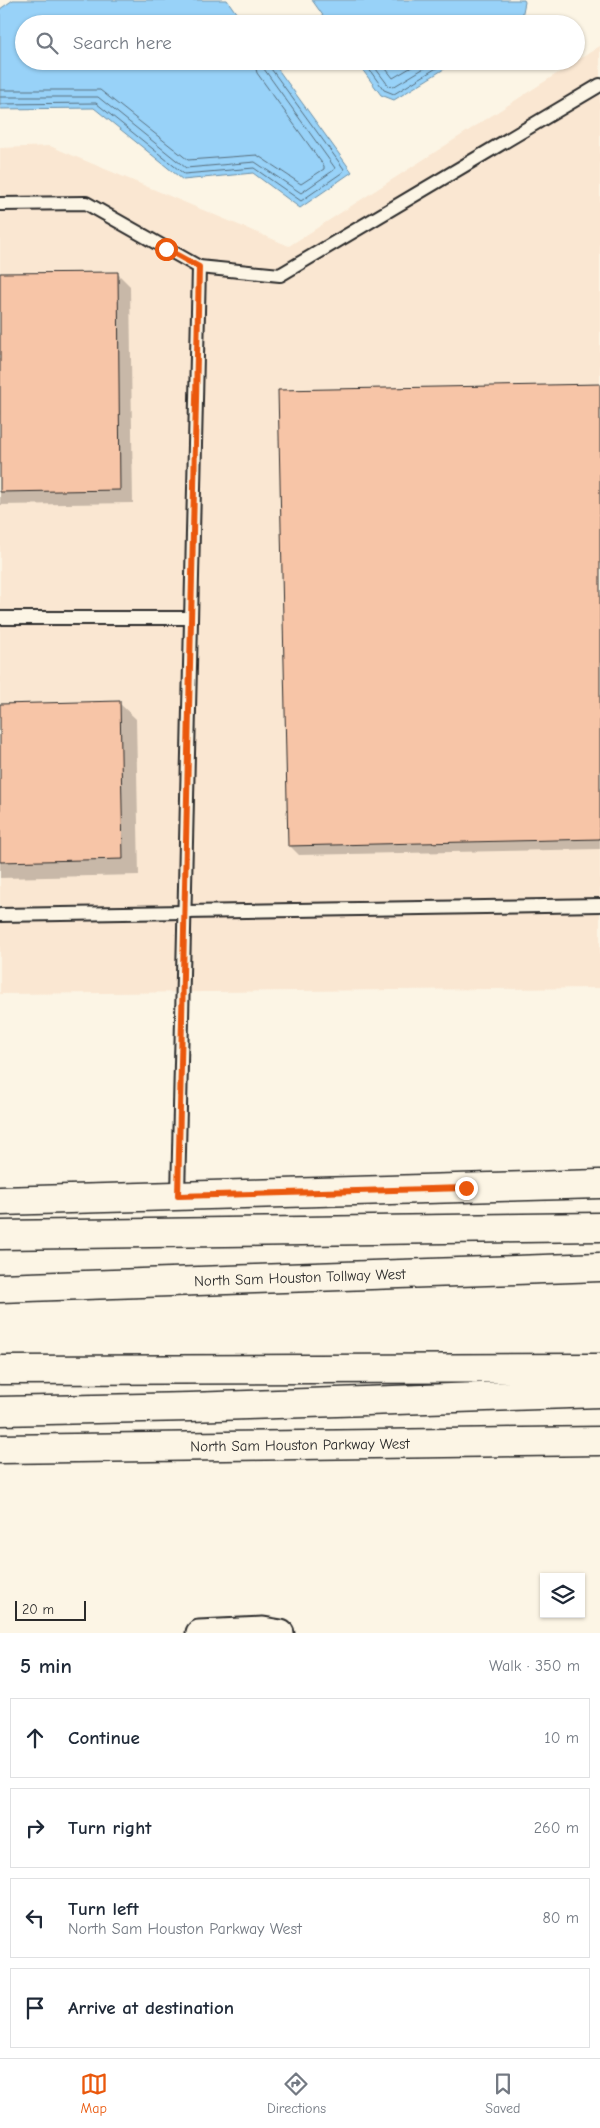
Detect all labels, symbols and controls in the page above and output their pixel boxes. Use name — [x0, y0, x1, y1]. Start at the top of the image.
search box — [15, 15, 585, 70]
icon: search — [33, 29, 61, 57]
text: Search here — [73, 32, 172, 54]
route start — [155, 238, 178, 261]
route end — [455, 1177, 478, 1200]
street label: North Sam Houston Tollway West — [194, 1265, 407, 1290]
street label: North Sam Houston Parkway West — [190, 1435, 411, 1455]
map controls — [540, 1573, 585, 1618]
button: layers — [540, 1573, 585, 1618]
scale bar — [15, 1598, 86, 1621]
text: 20 m — [22, 1601, 54, 1618]
text: 5 min — [20, 1654, 72, 1678]
text: Walk · 350 m — [489, 1657, 580, 1675]
icon: ahead — [21, 1724, 49, 1752]
text: Continue — [68, 1727, 140, 1749]
text: 10 m — [544, 1729, 579, 1747]
icon: right — [21, 1814, 49, 1842]
text: Turn right — [68, 1817, 152, 1839]
text: 260 m — [534, 1819, 579, 1837]
text: Turn left — [68, 1898, 139, 1920]
icon: left — [21, 1904, 49, 1932]
text: 80 m — [542, 1909, 579, 1927]
text: North Sam Houston Parkway West — [68, 1920, 302, 1938]
icon: arrive — [21, 1994, 49, 2022]
text: Arrive at destination — [68, 1997, 234, 2019]
tab: Map — [80, 2070, 108, 2117]
tab: Directions — [267, 2070, 326, 2117]
tab: Saved — [485, 2070, 520, 2117]

